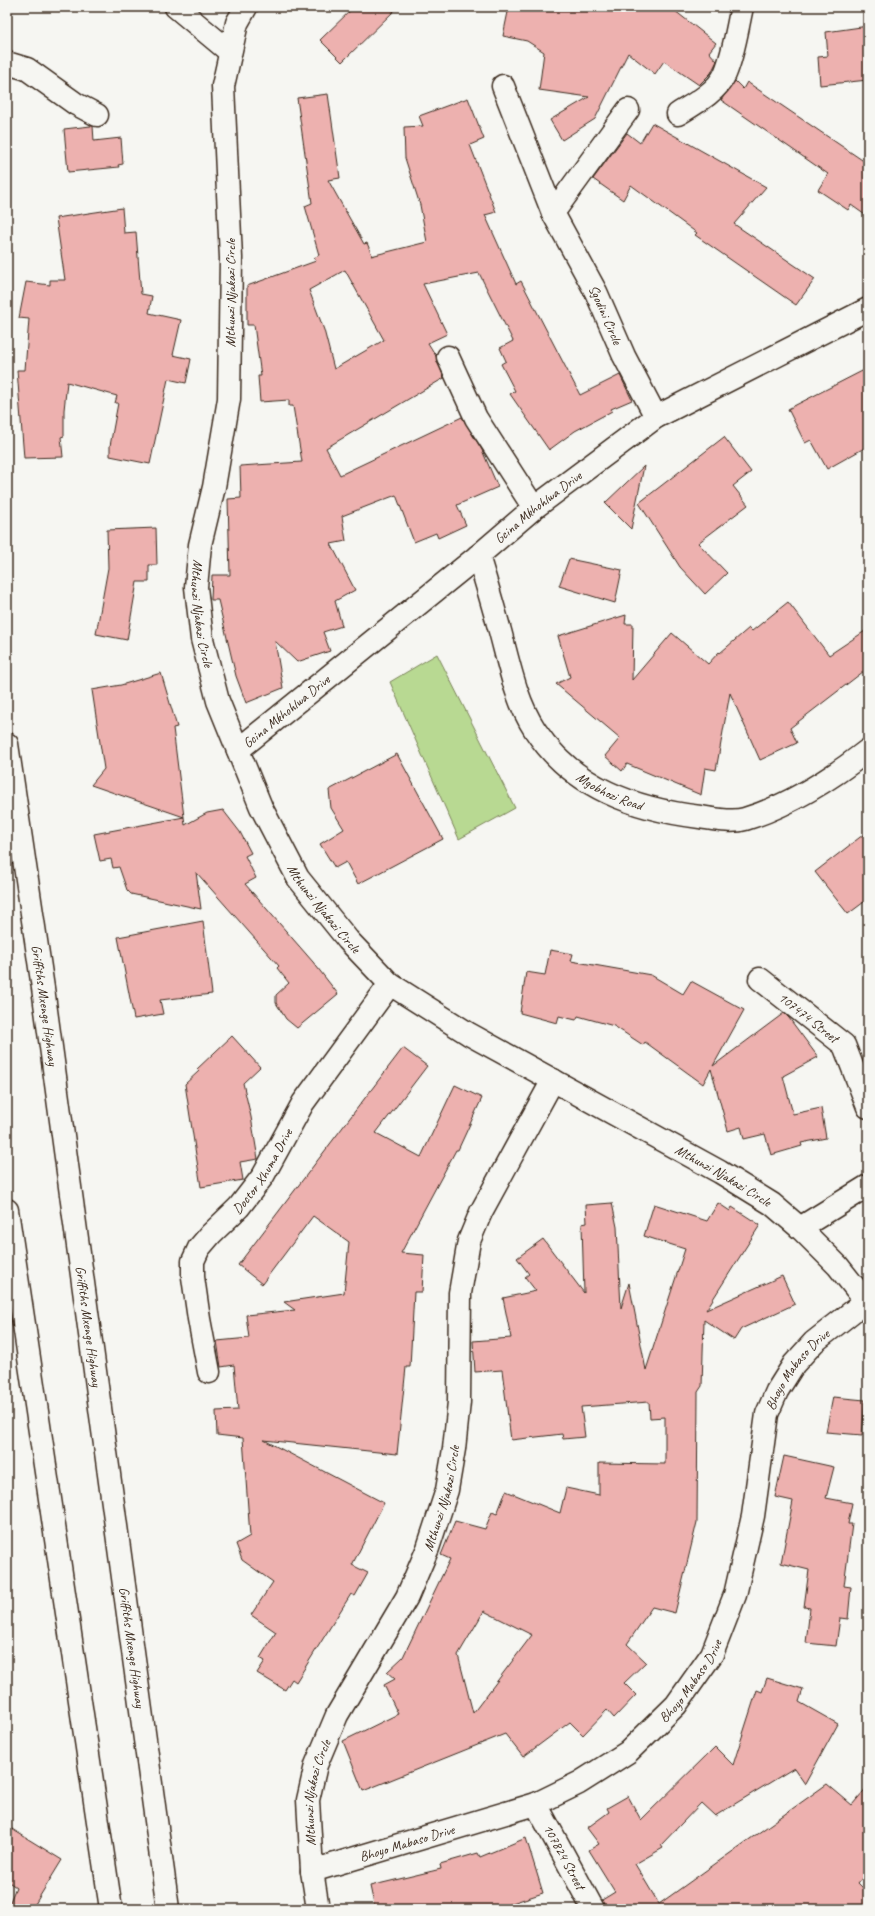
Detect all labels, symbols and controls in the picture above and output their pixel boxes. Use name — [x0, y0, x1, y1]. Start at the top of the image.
street label: Mthunzi Njakazi Circle — [222, 237, 239, 347]
street label: Sgodini Circle — [585, 282, 626, 348]
street label: Gcina Mkhohlwa Drive — [491, 467, 586, 547]
street label: Mthunzi Njakazi Circle — [187, 559, 217, 670]
street label: Gcina Mkhohlwa Drive — [240, 670, 335, 752]
street label: Mgobhozi Road — [573, 769, 647, 815]
street label: Mthunzi Njakazi Circle — [283, 862, 365, 958]
street label: Griffiths Mxenge Highway — [28, 944, 62, 1068]
street label: 107474 Street — [775, 989, 844, 1048]
street label: Doctor Xhuma Drive — [229, 1124, 297, 1218]
street label: Mthunzi Njakazi Circle — [672, 1141, 775, 1211]
street label: Griffiths Mxenge Highway — [72, 1265, 105, 1389]
street label: Bhoyo Mabaso Drive — [762, 1324, 834, 1413]
street label: Mthunzi Njakazi Circle — [420, 1443, 463, 1553]
street label: Griffiths Mxenge Highway — [115, 1586, 149, 1710]
street label: Bhoyo Mabaso Drive — [656, 1636, 726, 1726]
street label: Mthunzi Njakazi Circle — [300, 1736, 335, 1846]
street label: Bhoyo Mabaso Drive — [358, 1821, 458, 1865]
street label: 107824 Street — [540, 1821, 590, 1895]

